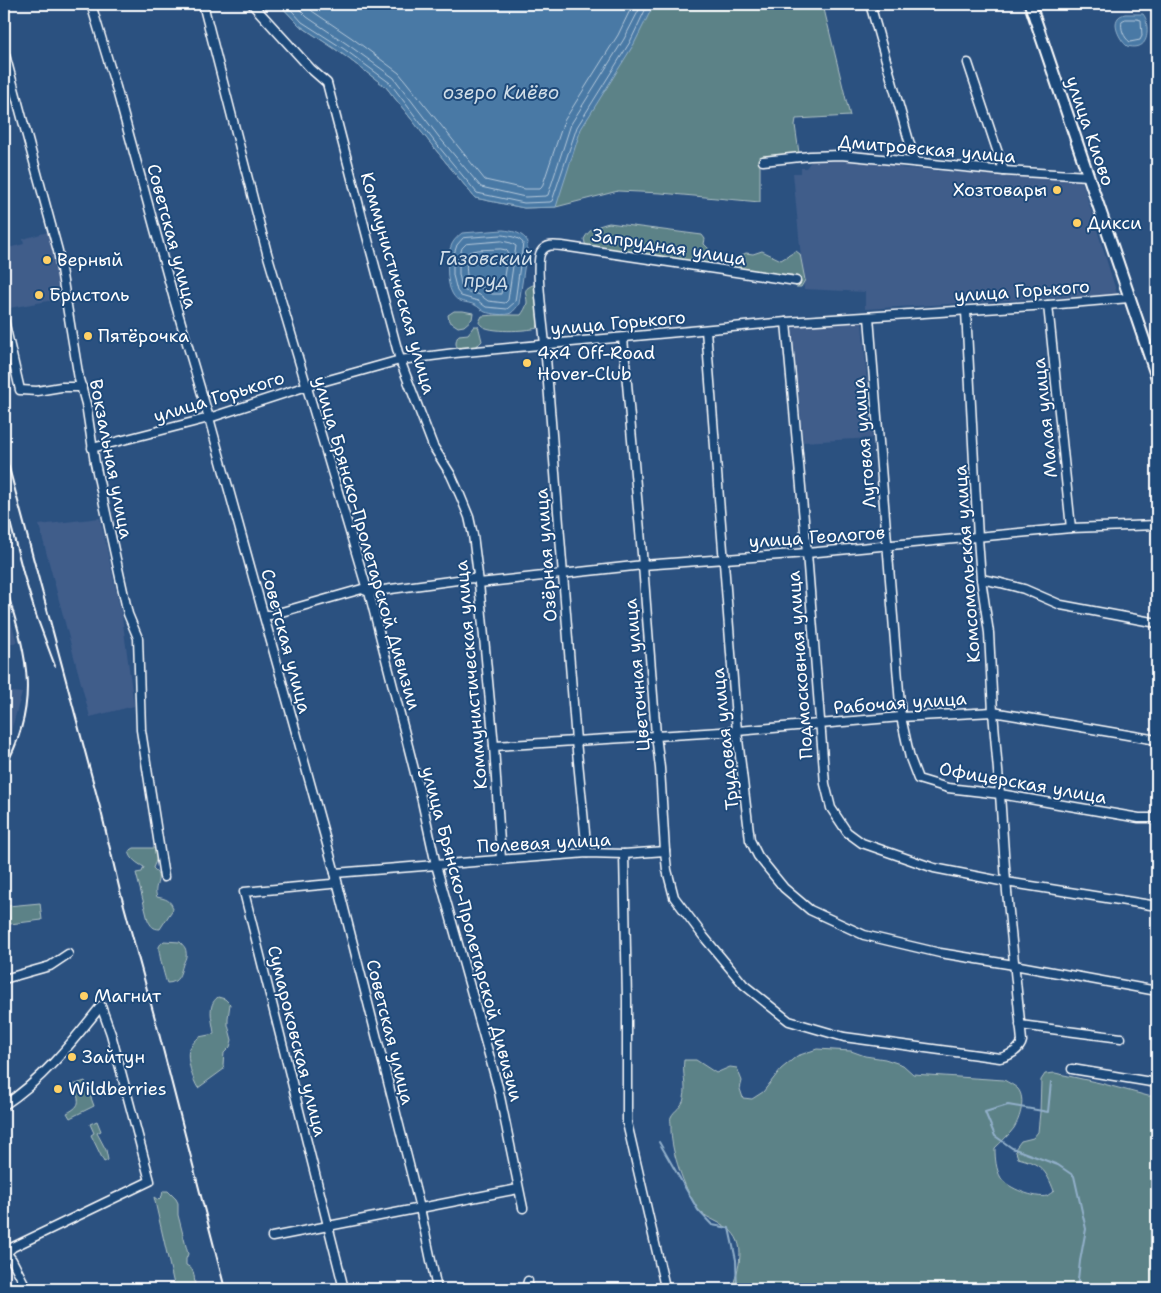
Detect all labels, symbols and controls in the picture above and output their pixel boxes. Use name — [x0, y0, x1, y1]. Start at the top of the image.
street label: улица Киово — [1060, 73, 1120, 189]
water label: озеро Киёво — [443, 80, 559, 105]
street label: Дмитровская улица — [837, 129, 1017, 169]
street label: Советская улица — [141, 161, 203, 311]
street label: Коммунистическая улица — [355, 169, 441, 397]
place label: Хозтовары — [953, 178, 1047, 202]
marker: Хозтовары — [1051, 184, 1063, 196]
place label: Дикси — [1087, 211, 1142, 235]
marker: Дикси — [1071, 217, 1083, 229]
street label: Запрудная улица — [590, 223, 748, 271]
water label: Газовский пруд — [439, 246, 533, 293]
place label: Верный — [57, 248, 123, 272]
marker: Верный — [41, 254, 53, 266]
street label: улица Горького — [953, 274, 1091, 308]
place label: Бристоль — [49, 283, 130, 307]
marker: Бристоль — [33, 289, 45, 301]
street label: улица Горького — [549, 305, 687, 341]
place label: Пятёрочка — [98, 324, 189, 348]
marker: Пятёрочка — [82, 330, 94, 342]
place label: 4x4 Off-Road Hover-Club — [537, 341, 655, 386]
marker: 4x4 Off-Road Hover-Club — [521, 357, 533, 369]
street label: Малая улица — [1027, 357, 1063, 479]
street label: улица Горького — [151, 366, 287, 428]
street label: улица Брянско-Пролетарской Дивизии — [308, 373, 426, 713]
street label: Вокзальная улица — [84, 377, 138, 541]
street label: Луговая улица — [846, 377, 882, 509]
street label: Комсомольская улица — [948, 464, 986, 664]
street label: Озёрная улица — [529, 487, 563, 623]
street label: улица Геологов — [748, 520, 886, 554]
street label: Коммунистическая улица — [449, 559, 493, 791]
street label: Советская улица — [255, 566, 317, 716]
street label: Подмосковная улица — [781, 570, 819, 760]
street label: Цветочная улица — [618, 598, 656, 752]
street label: Трудовая улица — [706, 667, 744, 811]
street label: Рабочая улица — [833, 686, 967, 720]
street label: Офицерская улица — [937, 756, 1109, 810]
street label: улица Брянско-Пролетарской Дивизии — [416, 764, 528, 1104]
street label: Полевая улица — [477, 828, 611, 858]
street label: Сумароковская улица — [262, 943, 332, 1139]
street label: Советская улица — [360, 957, 420, 1107]
place label: Магнит — [94, 984, 162, 1008]
marker: Магнит — [78, 990, 90, 1002]
place label: Зайтун — [82, 1045, 145, 1069]
marker: Зайтун — [66, 1051, 78, 1063]
place label: Wildberries — [68, 1077, 167, 1101]
marker: Wildberries — [52, 1083, 64, 1095]

